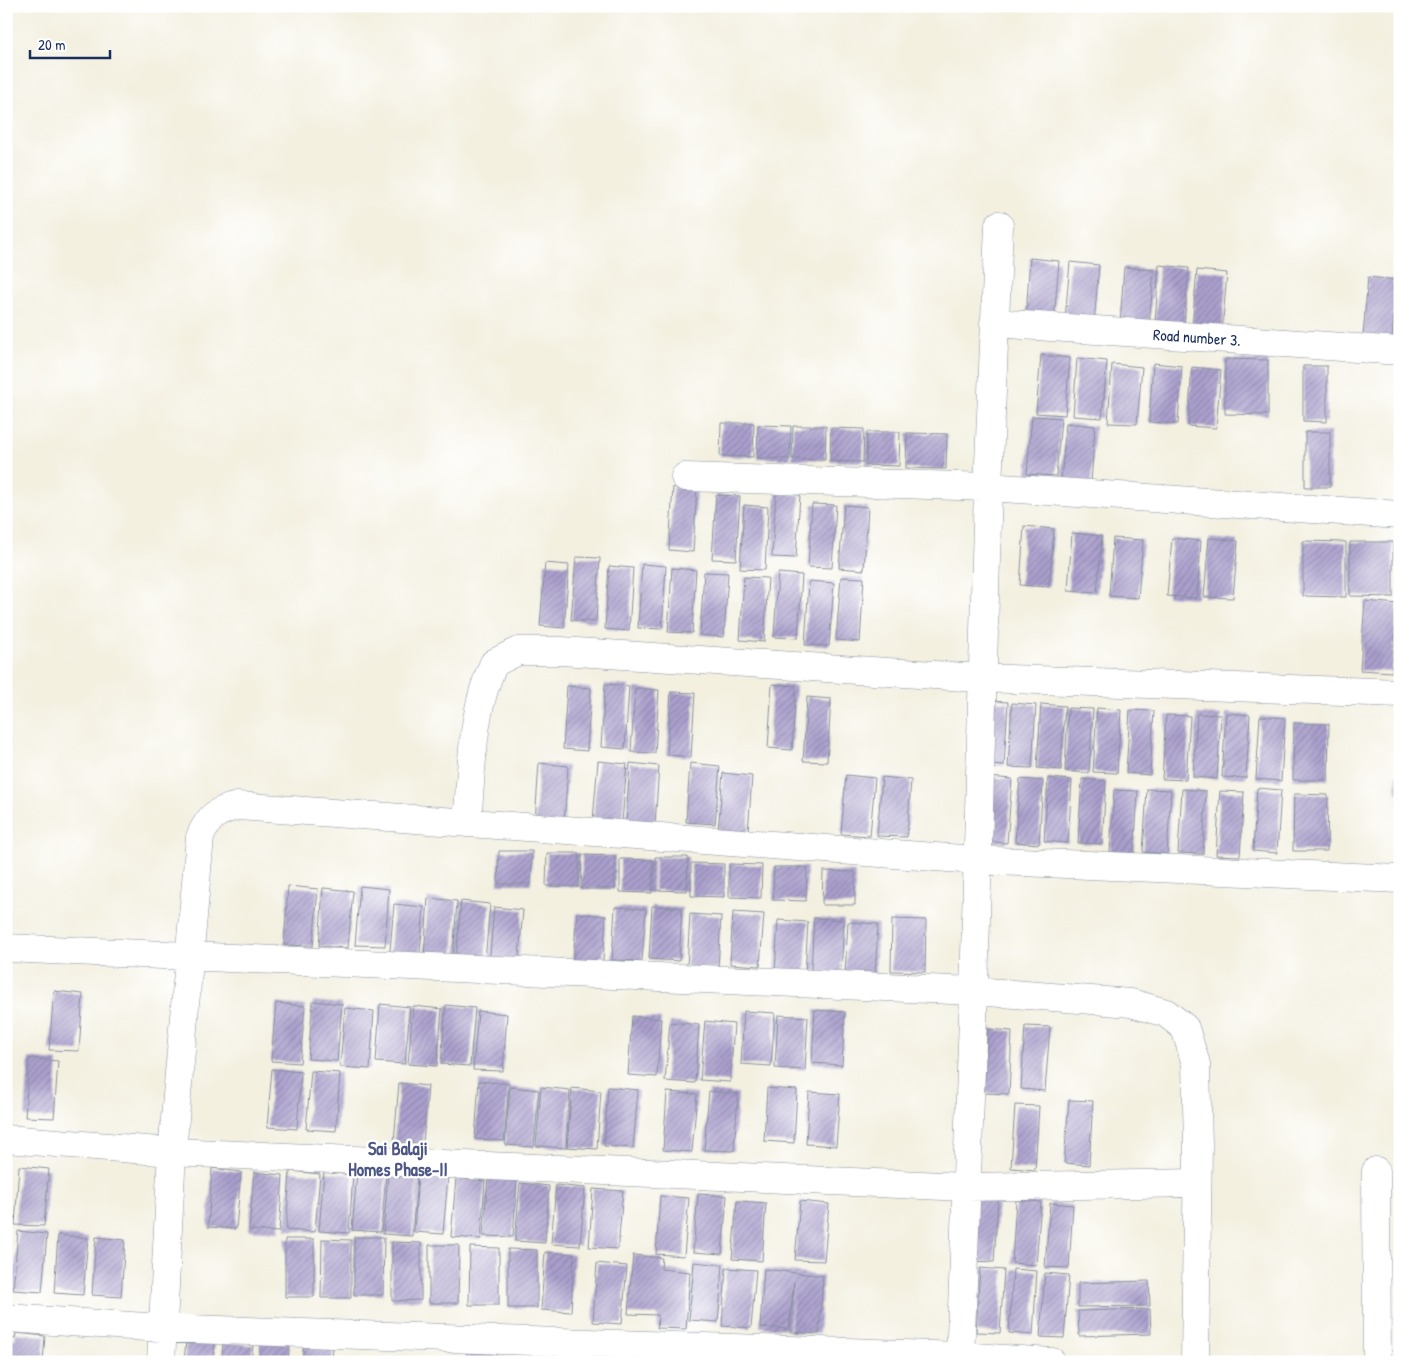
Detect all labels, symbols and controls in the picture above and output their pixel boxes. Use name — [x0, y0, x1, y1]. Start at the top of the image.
scale bar — [30, 28, 110, 60]
text: 20 m — [38, 34, 65, 55]
street label: Road number 3. — [1152, 323, 1242, 351]
district label: Sai Balaji Homes Phase-II — [348, 1136, 448, 1182]

